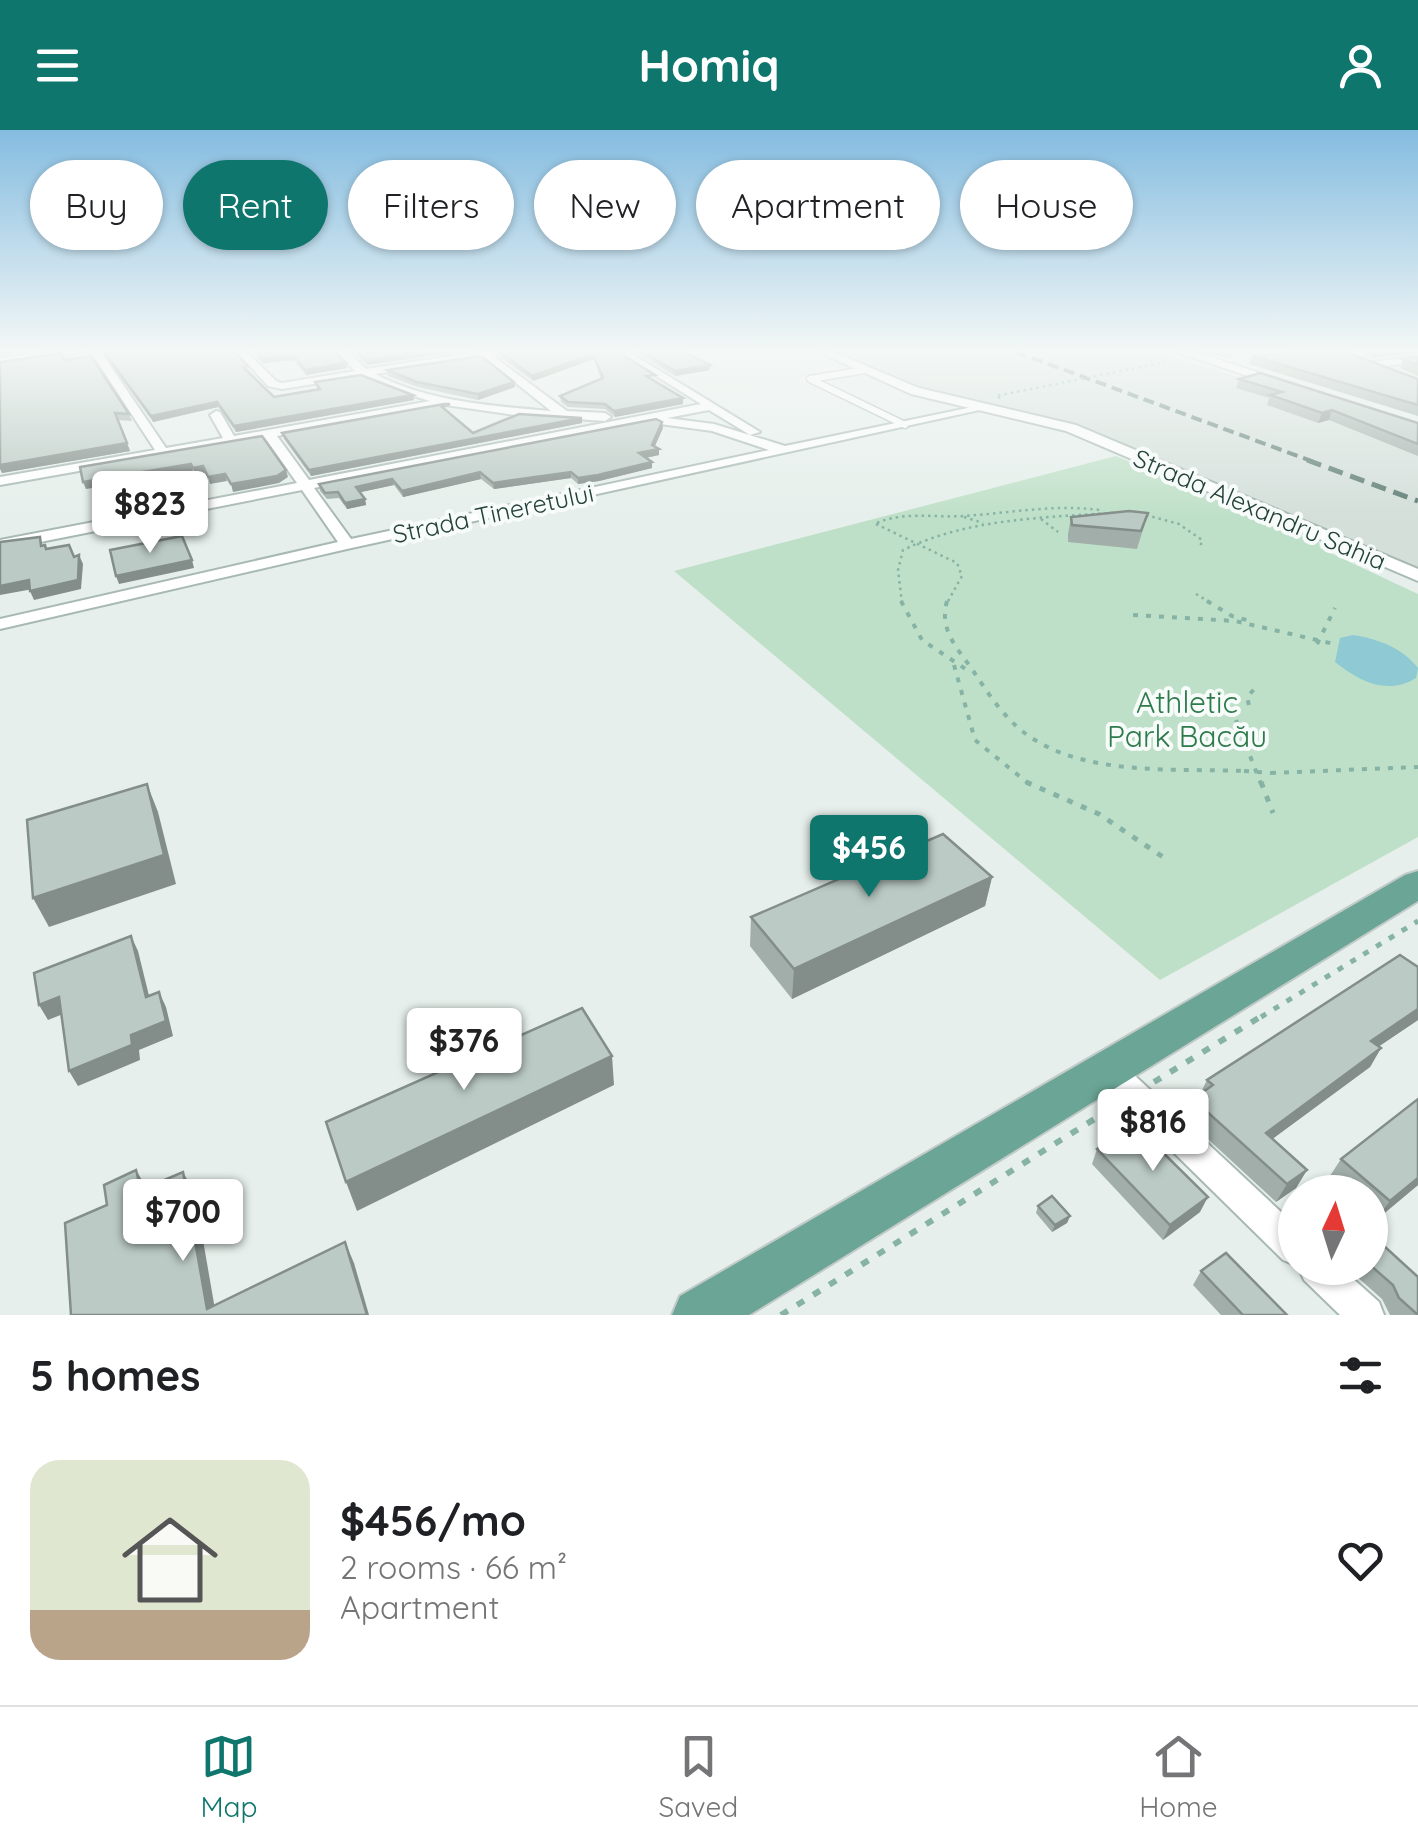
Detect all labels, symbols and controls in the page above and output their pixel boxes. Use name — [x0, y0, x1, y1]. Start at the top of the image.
text: Homiq — [639, 37, 779, 93]
icon: menu — [30, 38, 85, 93]
icon: person — [1333, 38, 1388, 93]
chip: Buy — [30, 160, 163, 250]
chip: Rent — [183, 160, 328, 250]
chip: Filters — [348, 160, 514, 250]
chip: New — [534, 160, 676, 250]
chip: Apartment — [696, 160, 940, 250]
chip: House — [960, 160, 1133, 250]
street label: Strada Alexandru Sahia — [1129, 442, 1391, 576]
pin: $823 — [91, 471, 209, 556]
street label: Strada Tineretului — [390, 477, 596, 549]
text: $823 — [114, 483, 186, 523]
park label: Athletic Park Bacău — [1107, 683, 1267, 755]
pin: $456 — [810, 815, 928, 900]
text: $456 — [832, 827, 906, 867]
pin: $376 — [405, 1008, 523, 1093]
text: $376 — [429, 1020, 499, 1060]
pin: $816 — [1094, 1089, 1212, 1174]
text: $816 — [1120, 1101, 1186, 1141]
north arrow — [1278, 1175, 1388, 1285]
map controls — [1278, 1175, 1388, 1285]
pin: $700 — [124, 1179, 242, 1264]
text: $700 — [145, 1191, 221, 1231]
icon: filters — [1333, 1348, 1388, 1403]
text: 5 homes — [30, 1349, 201, 1402]
text: $456/mo — [340, 1494, 526, 1547]
icon: home — [110, 1500, 230, 1620]
icon: heart — [1333, 1533, 1388, 1588]
text: 2 rooms · 66 m² — [340, 1547, 567, 1587]
text: Apartment — [340, 1587, 499, 1627]
tab: Map — [200, 1729, 258, 1824]
tab: Saved — [658, 1729, 738, 1824]
tab: Home — [1139, 1729, 1218, 1824]

